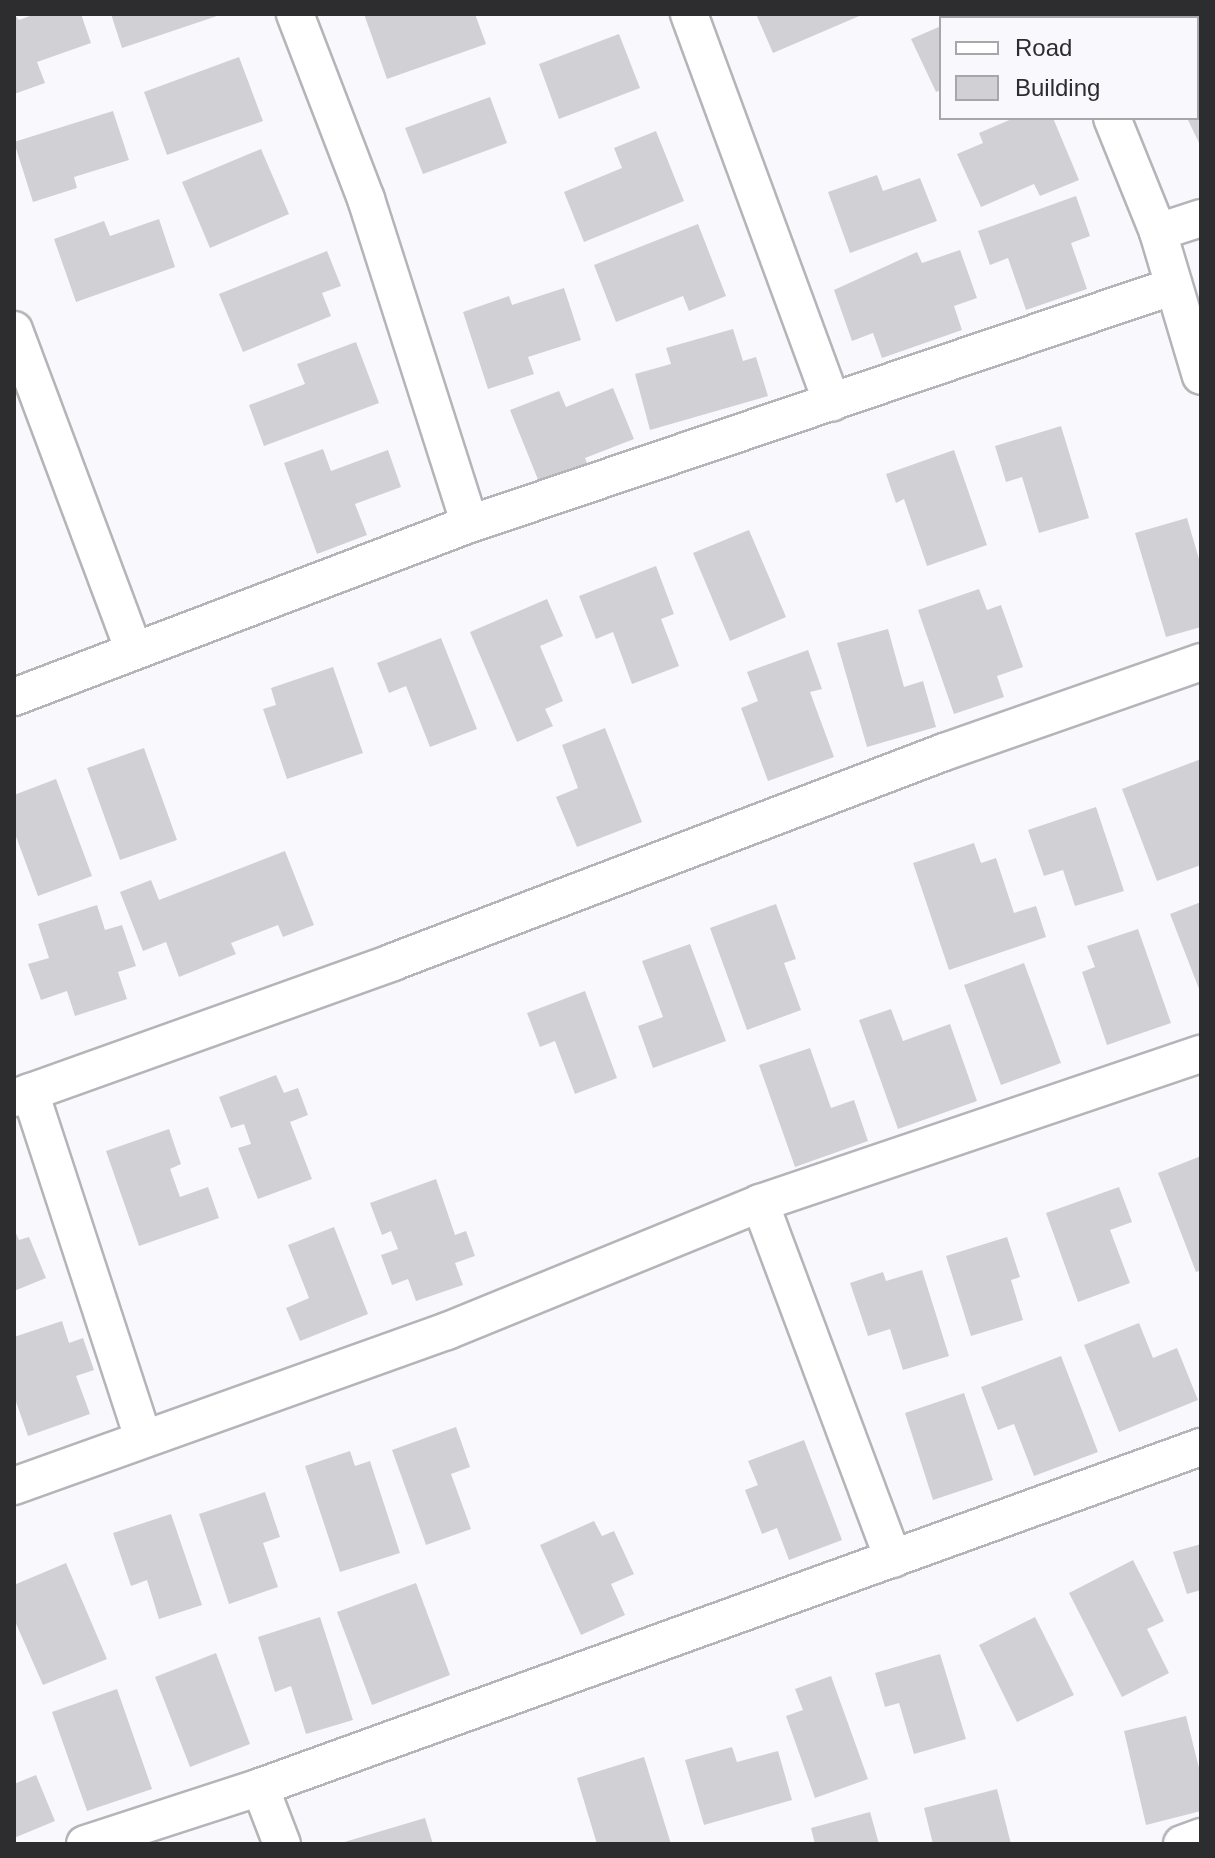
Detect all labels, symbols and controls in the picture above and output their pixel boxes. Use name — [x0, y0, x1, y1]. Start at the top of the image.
legend — [939, 16, 1199, 120]
text: Road — [1015, 34, 1072, 61]
text: Building — [1015, 74, 1100, 101]

